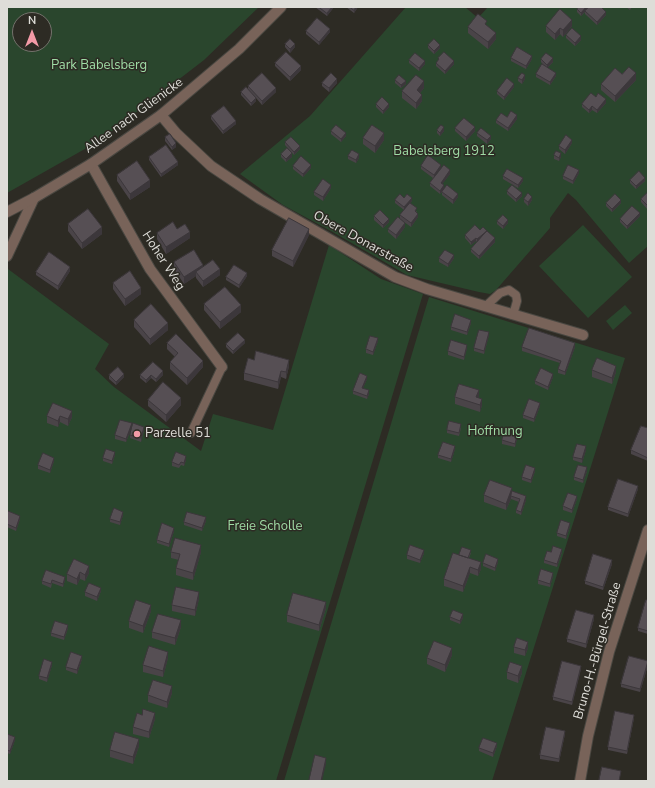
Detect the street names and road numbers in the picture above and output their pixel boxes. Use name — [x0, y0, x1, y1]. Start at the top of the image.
street label: Allee nach Glienicke — [82, 75, 186, 157]
street label: Obere Donarstraße — [310, 208, 416, 276]
street label: Hoher Weg — [138, 228, 188, 294]
street label: Bruno-H.-Bürgel-Straße — [571, 581, 625, 721]

